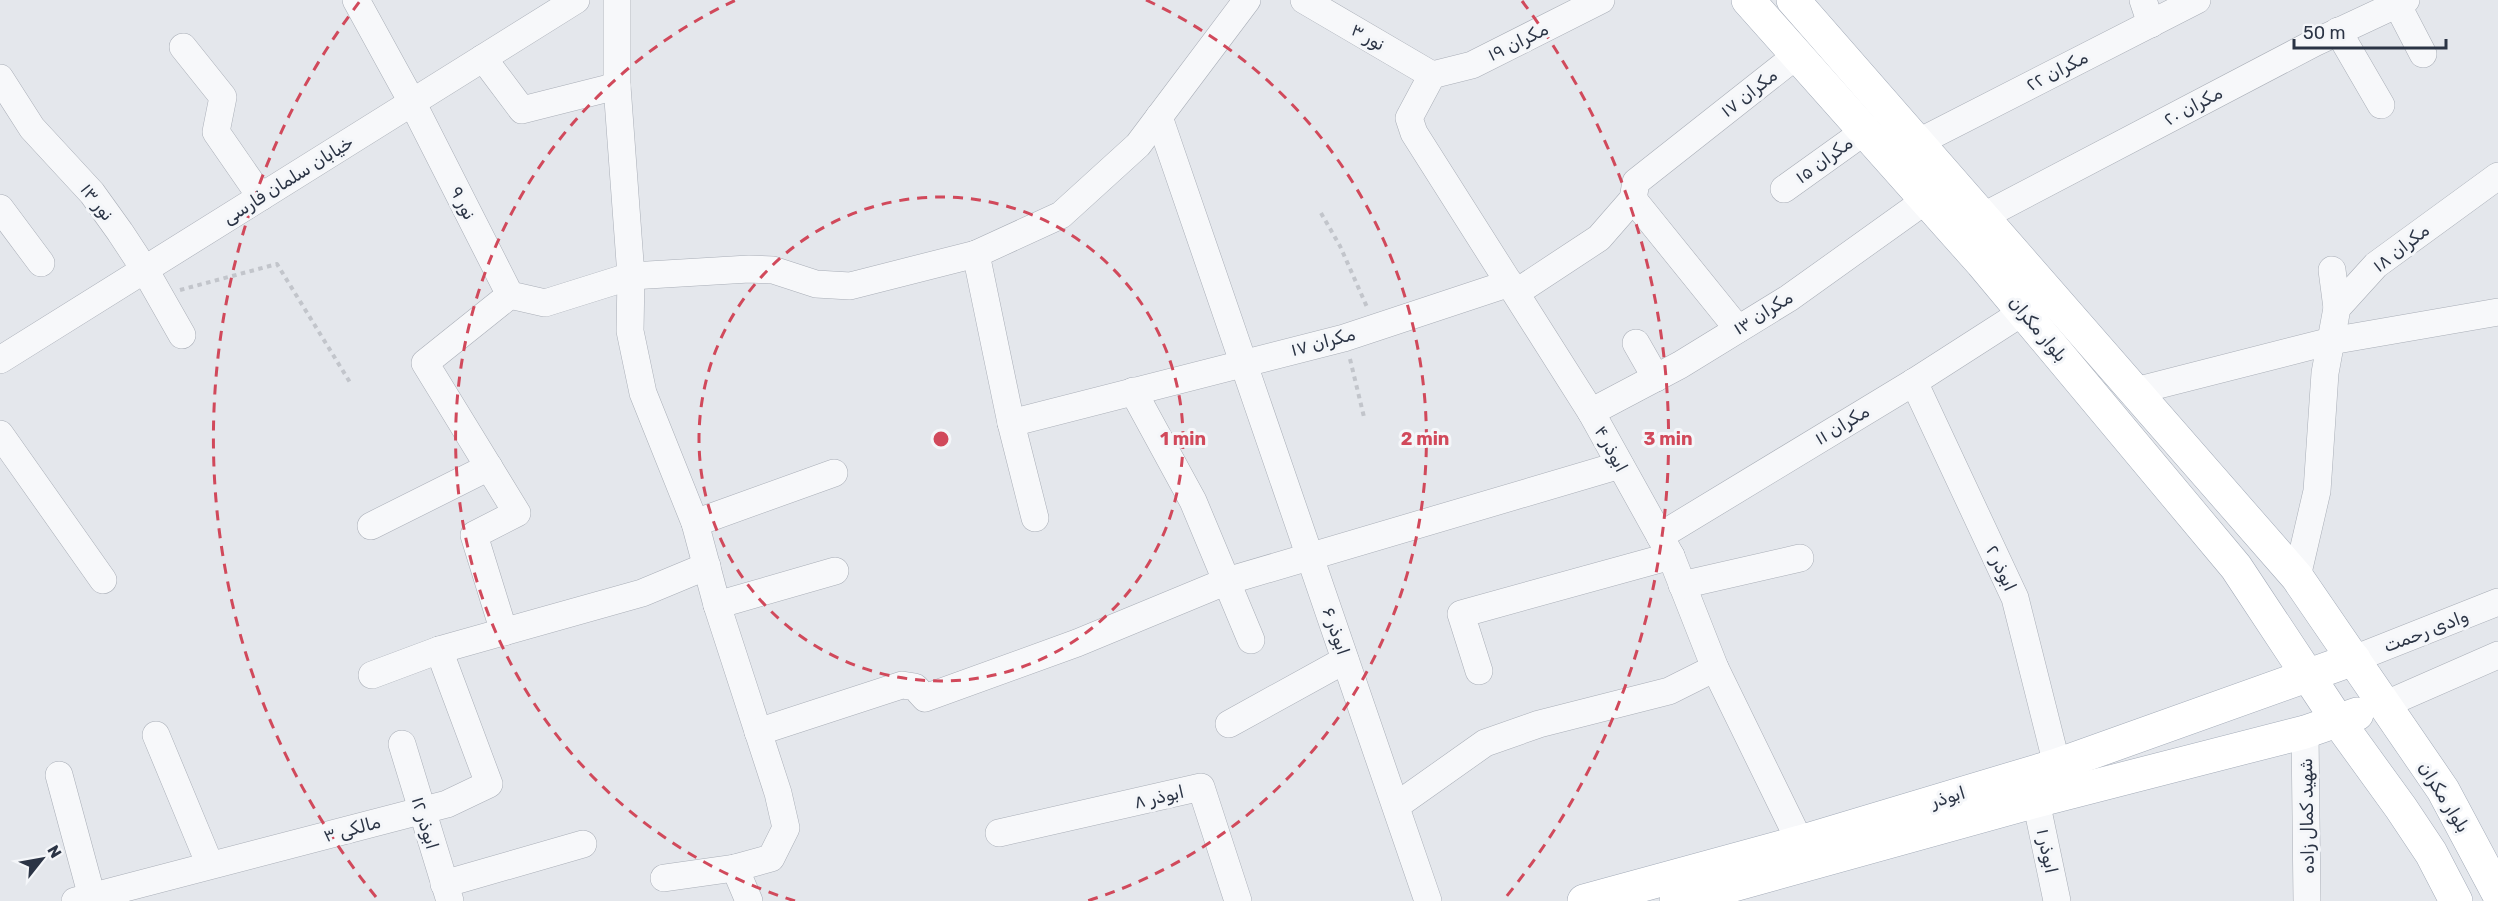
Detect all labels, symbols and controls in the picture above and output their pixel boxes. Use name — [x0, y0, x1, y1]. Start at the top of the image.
scale bar — [2294, 12, 2446, 50]
street label: مکران ۱۹ — [1484, 18, 1552, 66]
street label: نور ۳ — [1347, 19, 1389, 55]
text: 50 m — [2303, 22, 2346, 44]
street label: مکران ۲۲ — [2022, 46, 2092, 96]
street label: مکران ۱۷ — [1716, 64, 1782, 122]
street label: مکران ۲۰ — [2160, 81, 2226, 131]
street label: خیابان سلمان فارسی — [219, 131, 357, 229]
street label: مکران ۱۵ — [1791, 132, 1857, 188]
street label: نور ۱۳ — [76, 179, 118, 225]
street label: نور ۹ — [445, 183, 481, 223]
street label: مکران ۱۸ — [2368, 219, 2434, 277]
street label: مکران ۱۳ — [1729, 286, 1797, 340]
street label: بلوار مکران — [2004, 292, 2072, 366]
street label: مکران ۱۷ — [1288, 323, 1358, 361]
street label: مکران ۱۱ — [1811, 400, 1873, 450]
street label: ابوذر ۴ — [1590, 422, 1632, 476]
text: 1 min — [1160, 428, 1206, 450]
text: 2 min — [1401, 428, 1449, 450]
text: 3 min — [1644, 428, 1692, 450]
centre of rings — [931, 429, 951, 449]
street label: ابوذر ۲ — [1981, 542, 2021, 594]
street label: ابوذر ۶ — [1318, 604, 1354, 658]
street label: وادی رحمت — [2380, 605, 2472, 657]
street label: شهید کمال زاده — [2295, 758, 2319, 874]
street label: بلوار مکران — [2414, 758, 2474, 836]
street label: ابوذر ۸ — [1132, 781, 1186, 813]
street label: ابوذر — [1927, 781, 1968, 813]
street label: ابوذر ۱۲ — [407, 794, 443, 852]
street label: مالکی ۳ — [321, 811, 383, 847]
street label: ابوذر ۱ — [2032, 827, 2062, 875]
north arrow — [12, 829, 72, 889]
text: N — [43, 842, 66, 861]

